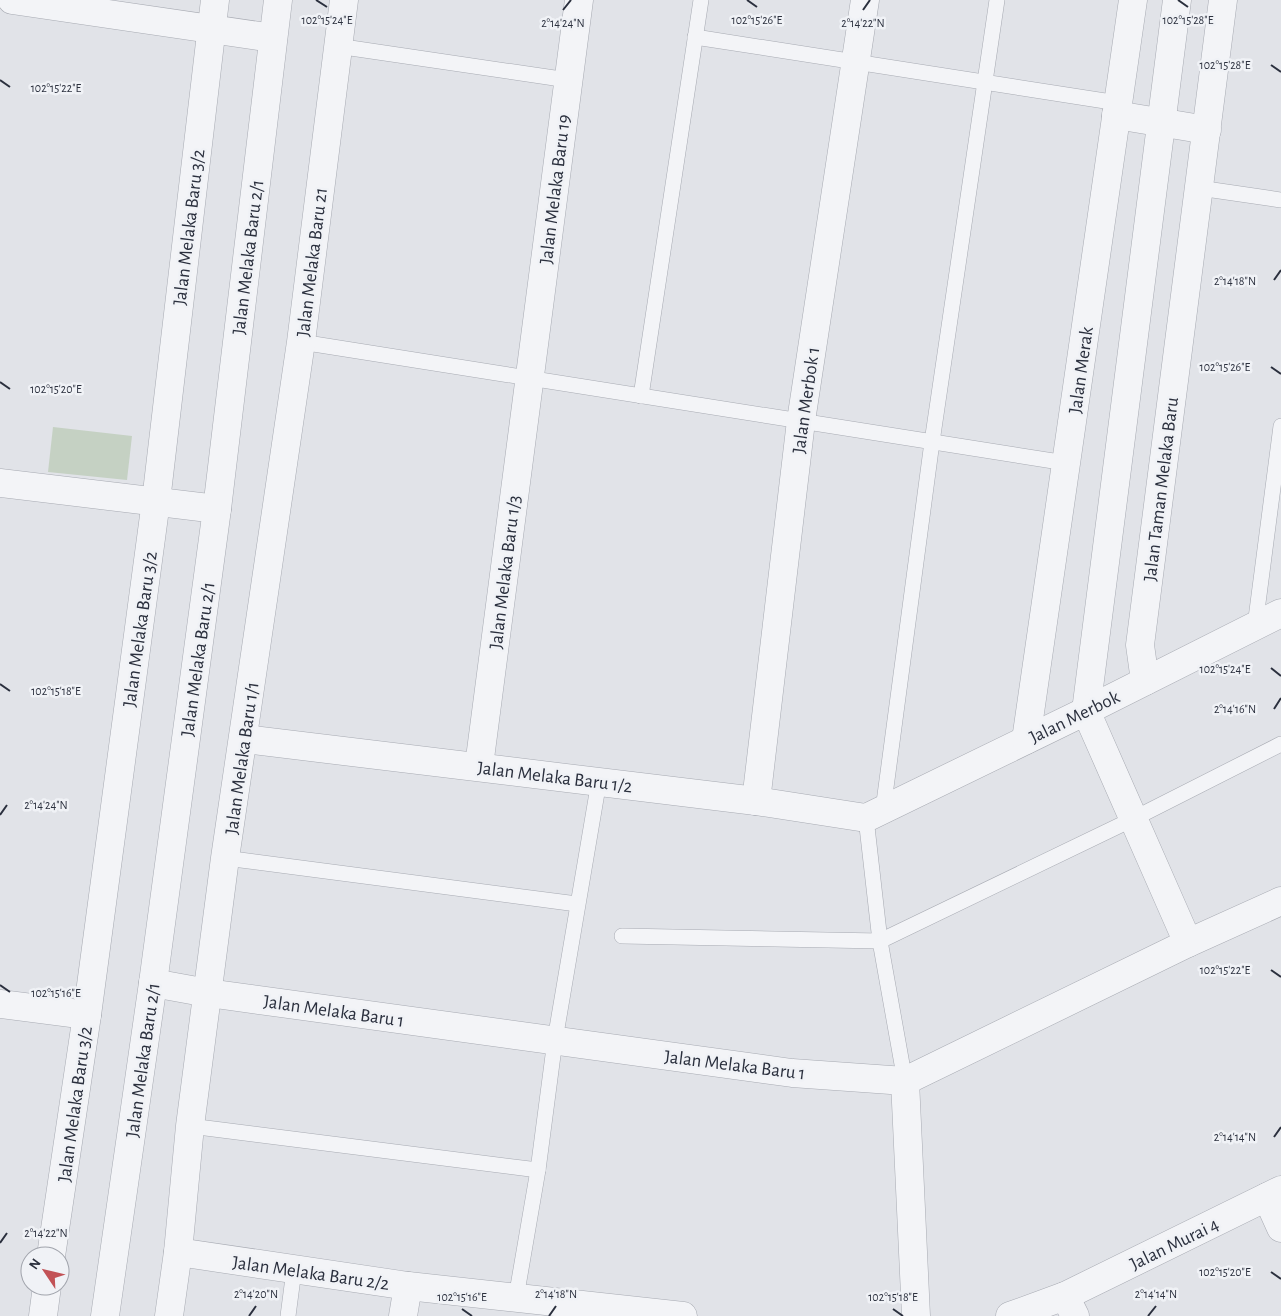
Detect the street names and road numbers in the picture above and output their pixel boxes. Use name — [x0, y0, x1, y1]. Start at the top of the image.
street label: Jalan Melaka Baru 19 — [537, 113, 574, 265]
street label: Jalan Melaka Baru 3/2 — [170, 148, 209, 306]
street label: Jalan Melaka Baru 2/1 — [230, 179, 267, 336]
street label: Jalan Melaka Baru 21 — [294, 186, 331, 338]
street label: Jalan Merak — [1066, 325, 1097, 415]
street label: Jalan Merbok 1 — [790, 346, 823, 455]
street label: Jalan Taman Melaka Baru — [1141, 396, 1182, 582]
street label: Jalan Melaka Baru 1/3 — [487, 494, 524, 650]
street label: Jalan Melaka Baru 3/2 — [120, 550, 161, 708]
street label: Jalan Melaka Baru 2/1 — [178, 581, 219, 738]
street label: Jalan Melaka Baru 1/1 — [222, 681, 263, 836]
street label: Jalan Merbok — [1027, 687, 1123, 747]
street label: Jalan Melaka Baru 1/2 — [476, 759, 634, 796]
street label: Jalan Melaka Baru 2/1 — [123, 982, 164, 1139]
street label: Jalan Melaka Baru 1 — [262, 992, 405, 1031]
street label: Jalan Melaka Baru 3/2 — [55, 1025, 96, 1183]
street label: Jalan Melaka Baru 1 — [663, 1047, 806, 1084]
street label: Jalan Murai 4 — [1127, 1215, 1222, 1274]
street label: Jalan Melaka Baru 2/2 — [231, 1253, 391, 1294]

